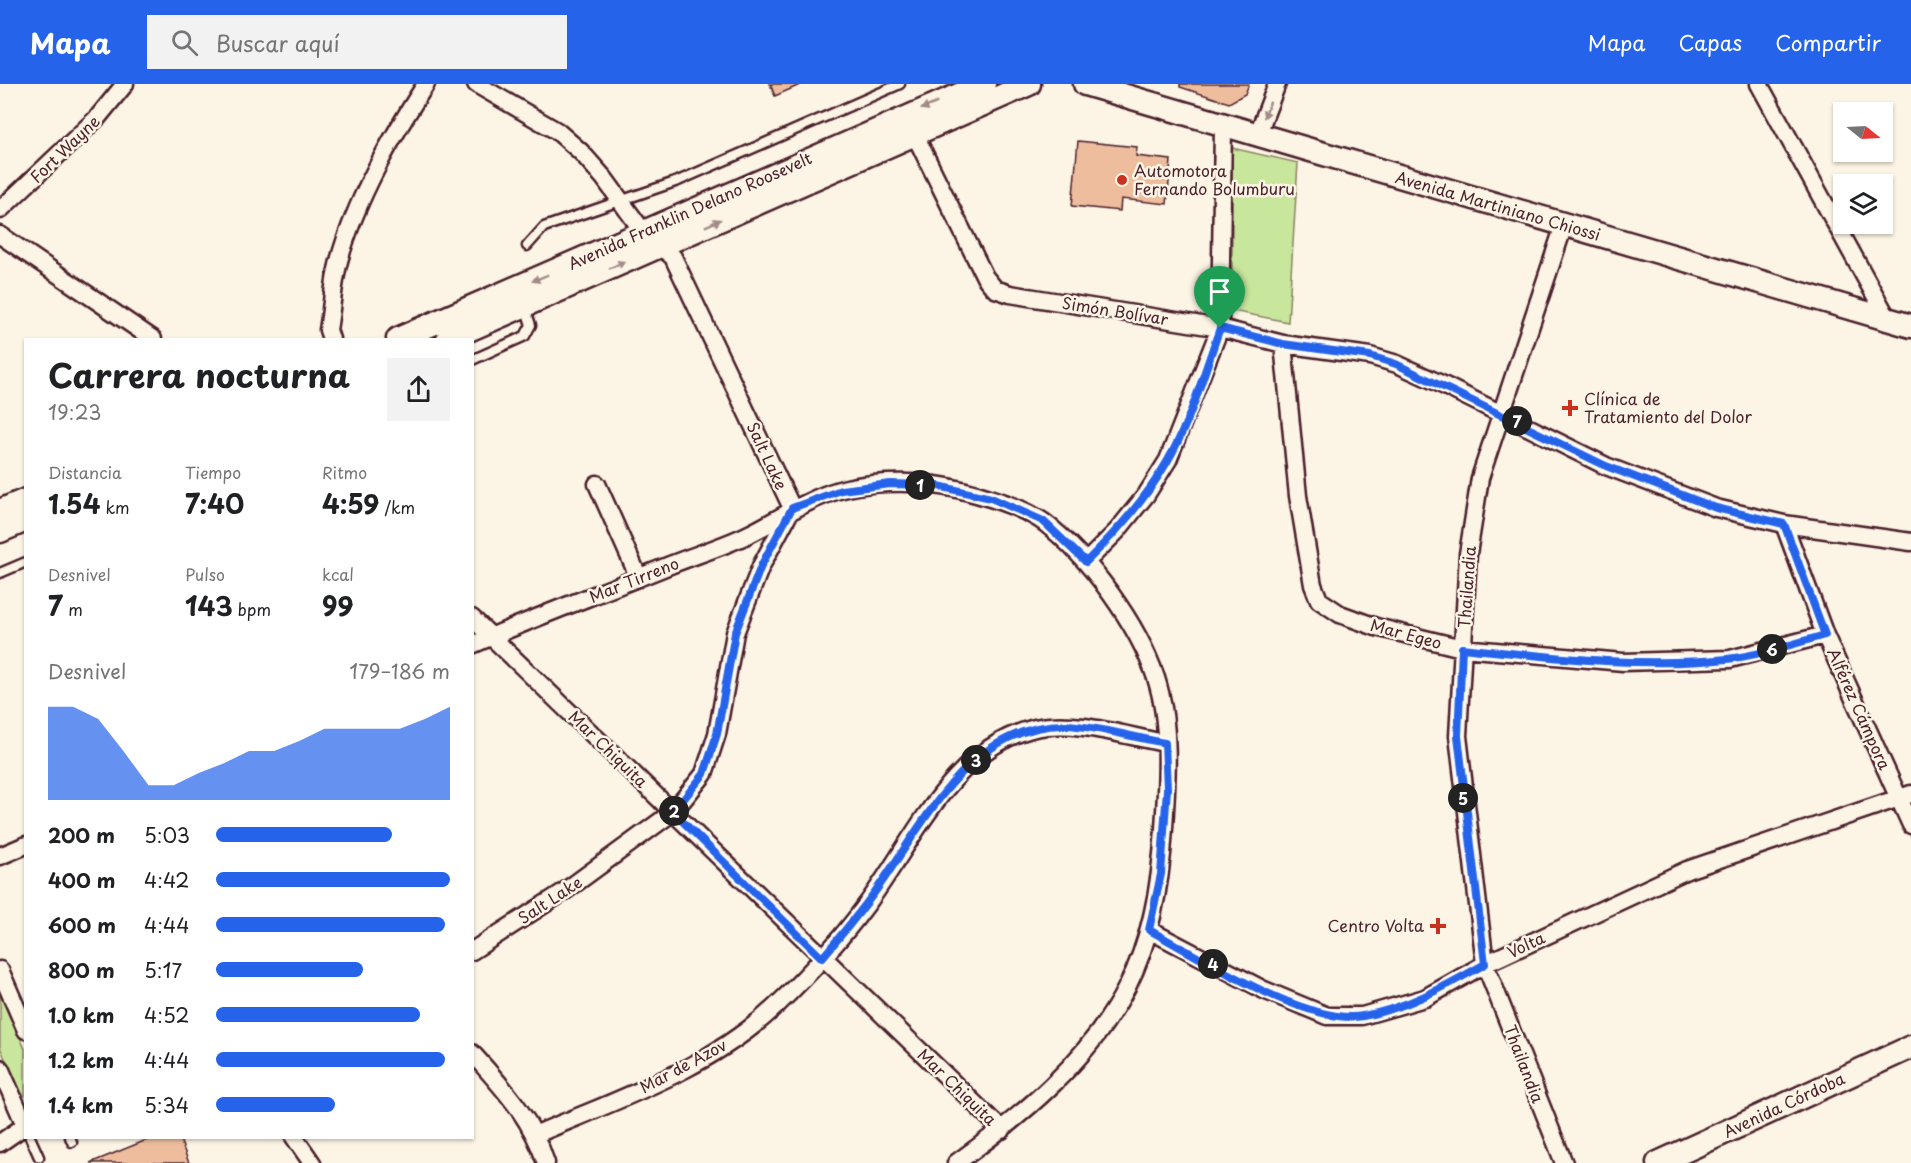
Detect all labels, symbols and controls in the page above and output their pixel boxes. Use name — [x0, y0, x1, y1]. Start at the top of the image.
search box — [147, 15, 567, 69]
text: Mapa — [30, 21, 111, 64]
icon: search — [168, 26, 201, 59]
text: Buscar aquí — [216, 26, 340, 59]
text: Mapa — [1588, 26, 1646, 58]
text: Capas — [1679, 26, 1742, 58]
text: Compartir — [1775, 26, 1881, 58]
one-way arrow — [920, 101, 938, 111]
one-way arrow — [1261, 101, 1271, 119]
north arrow — [1833, 102, 1893, 162]
map controls — [1833, 102, 1893, 234]
street label: Fort Wayne — [24, 109, 105, 188]
street label: Avenida Franklin Delano Roosevelt — [564, 145, 816, 275]
place label: Automotora Fernando Bolumburu — [1134, 158, 1295, 200]
street label: Avenida Martiniano Chiossi — [1393, 164, 1604, 246]
marker: Automotora Fernando Bolumburu — [1115, 173, 1129, 187]
button: layers — [1833, 174, 1893, 234]
one-way arrow — [705, 218, 722, 227]
one-way arrow — [608, 260, 626, 270]
pin — [1194, 266, 1245, 328]
one-way arrow — [530, 273, 548, 283]
icon: arrive — [1203, 275, 1236, 308]
street label: Simón Bolívar — [1060, 290, 1171, 330]
text: Carrera nocturna — [48, 349, 350, 399]
button: share — [387, 358, 450, 421]
place label: Clínica de Tratamiento del Dolor — [1584, 386, 1752, 428]
text: 19:23 — [48, 397, 101, 427]
marker: Clínica de Tratamiento del Dolor — [1561, 399, 1579, 417]
pin: 7 — [1502, 406, 1532, 436]
text: 7 — [1512, 409, 1522, 433]
street label: Salt Lake — [742, 418, 794, 493]
text: Distancia — [48, 460, 122, 484]
text: Tiempo — [185, 460, 241, 484]
text: Ritmo — [322, 460, 367, 484]
pin: 1 — [905, 470, 935, 500]
text: 1 — [916, 473, 924, 497]
text: 1.54 — [48, 484, 100, 523]
text: 7:40 — [185, 484, 244, 523]
text: 4:59 — [322, 484, 379, 523]
text: km — [100, 495, 130, 519]
text: /km — [379, 495, 415, 519]
street label: Thailandia — [1451, 545, 1481, 629]
street label: Mar Tirreno — [585, 550, 682, 608]
text: Desnivel — [48, 562, 110, 586]
text: Pulso — [185, 562, 225, 586]
text: kcal — [322, 562, 354, 586]
text: 7 — [48, 586, 63, 625]
text: 143 — [185, 586, 233, 625]
text: 99 — [322, 586, 354, 625]
text: m — [63, 597, 83, 621]
text: bpm — [233, 597, 271, 621]
street label: Mar Egeo — [1368, 612, 1445, 654]
pin: 6 — [1757, 634, 1787, 664]
text: 6 — [1766, 637, 1778, 661]
street label: Alférez Cámpora — [1822, 644, 1898, 774]
text: Desnivel — [48, 656, 126, 686]
text: 179–186 m — [349, 656, 450, 686]
street label: Mar Chiquita — [564, 704, 654, 792]
pin: 3 — [961, 745, 991, 775]
text: 3 — [971, 748, 981, 772]
pin: 5 — [1448, 783, 1478, 813]
text: 5 — [1458, 786, 1468, 810]
pin: 2 — [659, 796, 689, 826]
text: 2 — [668, 799, 680, 823]
text: 200 m — [48, 820, 115, 850]
text: 5:03 — [144, 820, 190, 850]
text: 400 m — [48, 865, 116, 895]
text: 4:42 — [144, 865, 189, 895]
street label: Salt Lake — [513, 869, 586, 929]
text: 600 m — [48, 910, 116, 940]
text: 4:44 — [144, 910, 189, 940]
place label: Centro Volta — [1328, 913, 1424, 937]
marker: Centro Volta — [1429, 917, 1447, 935]
street label: Volta — [1503, 925, 1548, 963]
pin: 4 — [1198, 949, 1228, 979]
text: 4 — [1208, 952, 1218, 976]
text: 800 m — [48, 955, 115, 985]
text: 5:17 — [144, 955, 182, 985]
text: 1.0 km — [48, 1000, 115, 1030]
text: 4:52 — [144, 1000, 189, 1030]
street label: Thailandia — [1499, 1021, 1551, 1106]
street label: Mar de Azov — [635, 1032, 730, 1098]
street label: Mar Chiquita — [913, 1042, 1003, 1130]
text: 1.2 km — [48, 1045, 114, 1075]
text: 4:44 — [144, 1045, 189, 1075]
street label: Avenida Córdoba — [1719, 1065, 1848, 1143]
text: 1.4 km — [48, 1090, 114, 1120]
text: 5:34 — [144, 1090, 189, 1120]

